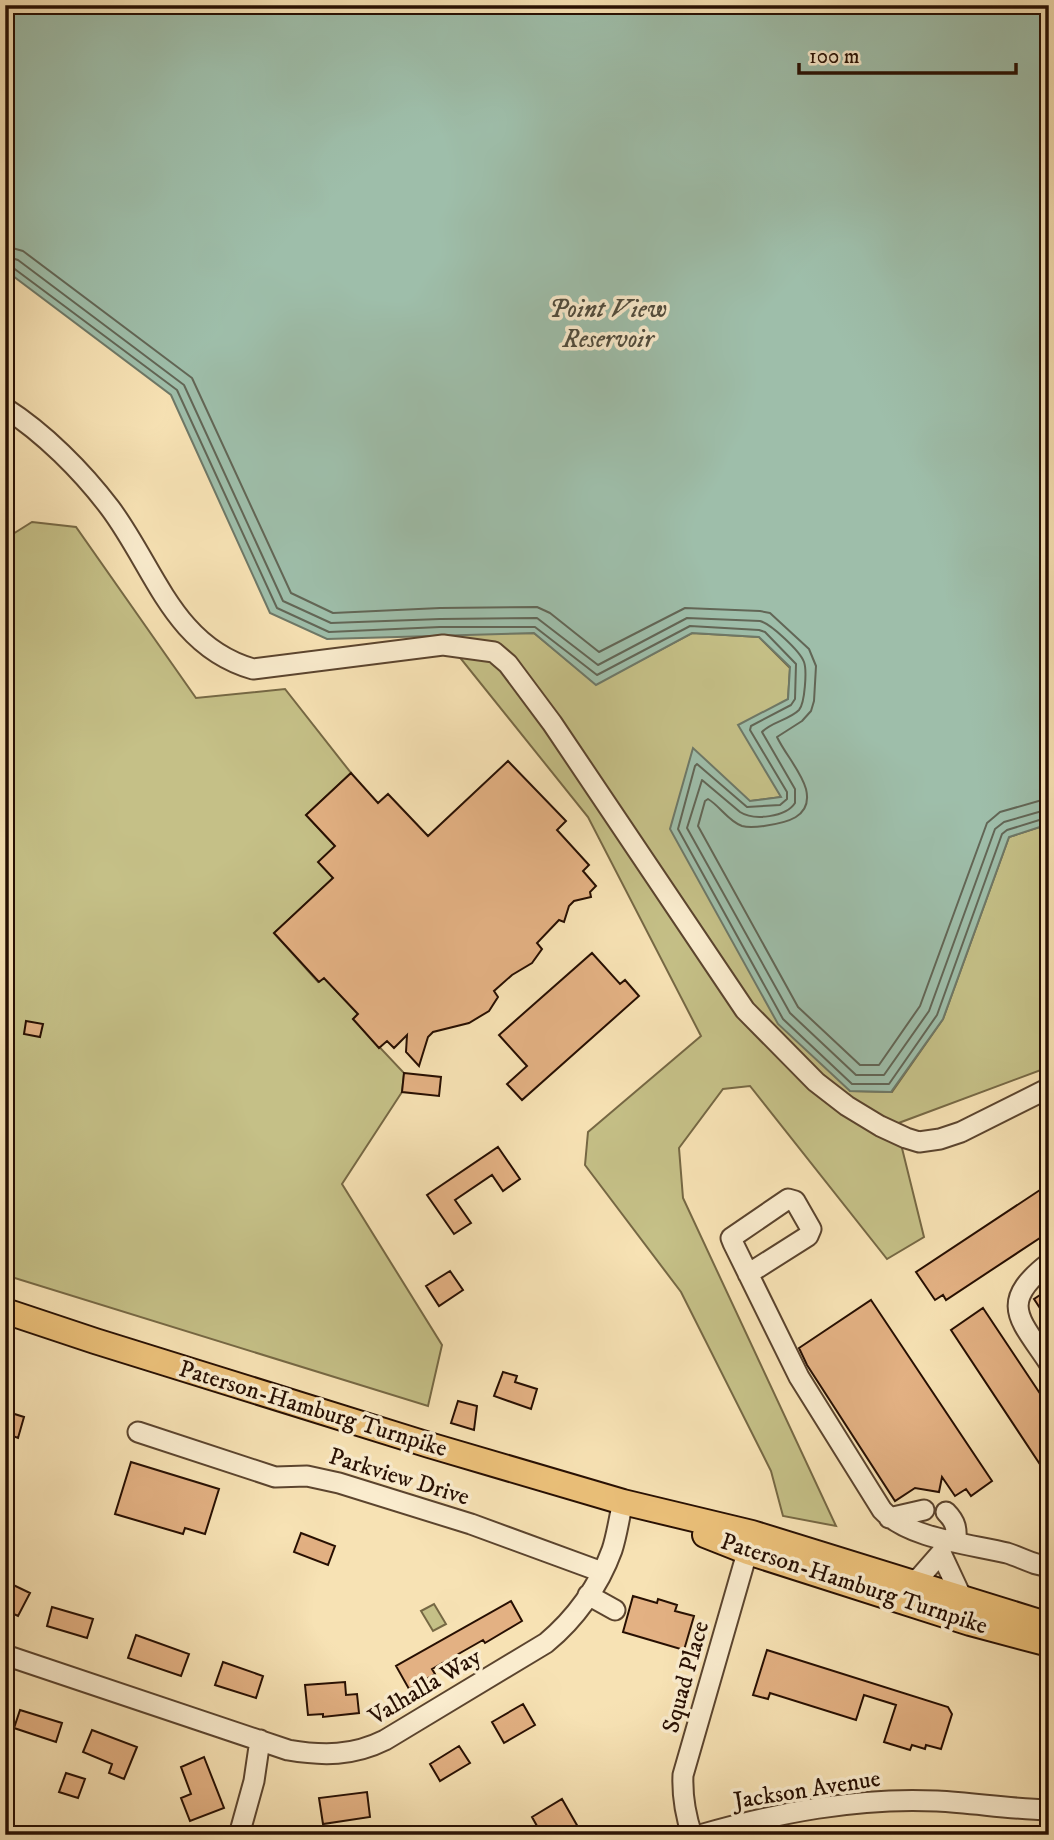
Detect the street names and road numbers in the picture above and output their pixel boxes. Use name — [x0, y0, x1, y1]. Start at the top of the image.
street label: Paterson-Hamburg Turnpike — [175, 1354, 451, 1464]
street label: Parkview Drive — [325, 1441, 473, 1513]
street label: Paterson-Hamburg Turnpike — [717, 1527, 991, 1641]
street label: Squad Place — [656, 1618, 716, 1736]
street label: Valhalla Way — [363, 1641, 487, 1733]
street label: Jackson Avenue — [730, 1764, 883, 1817]

